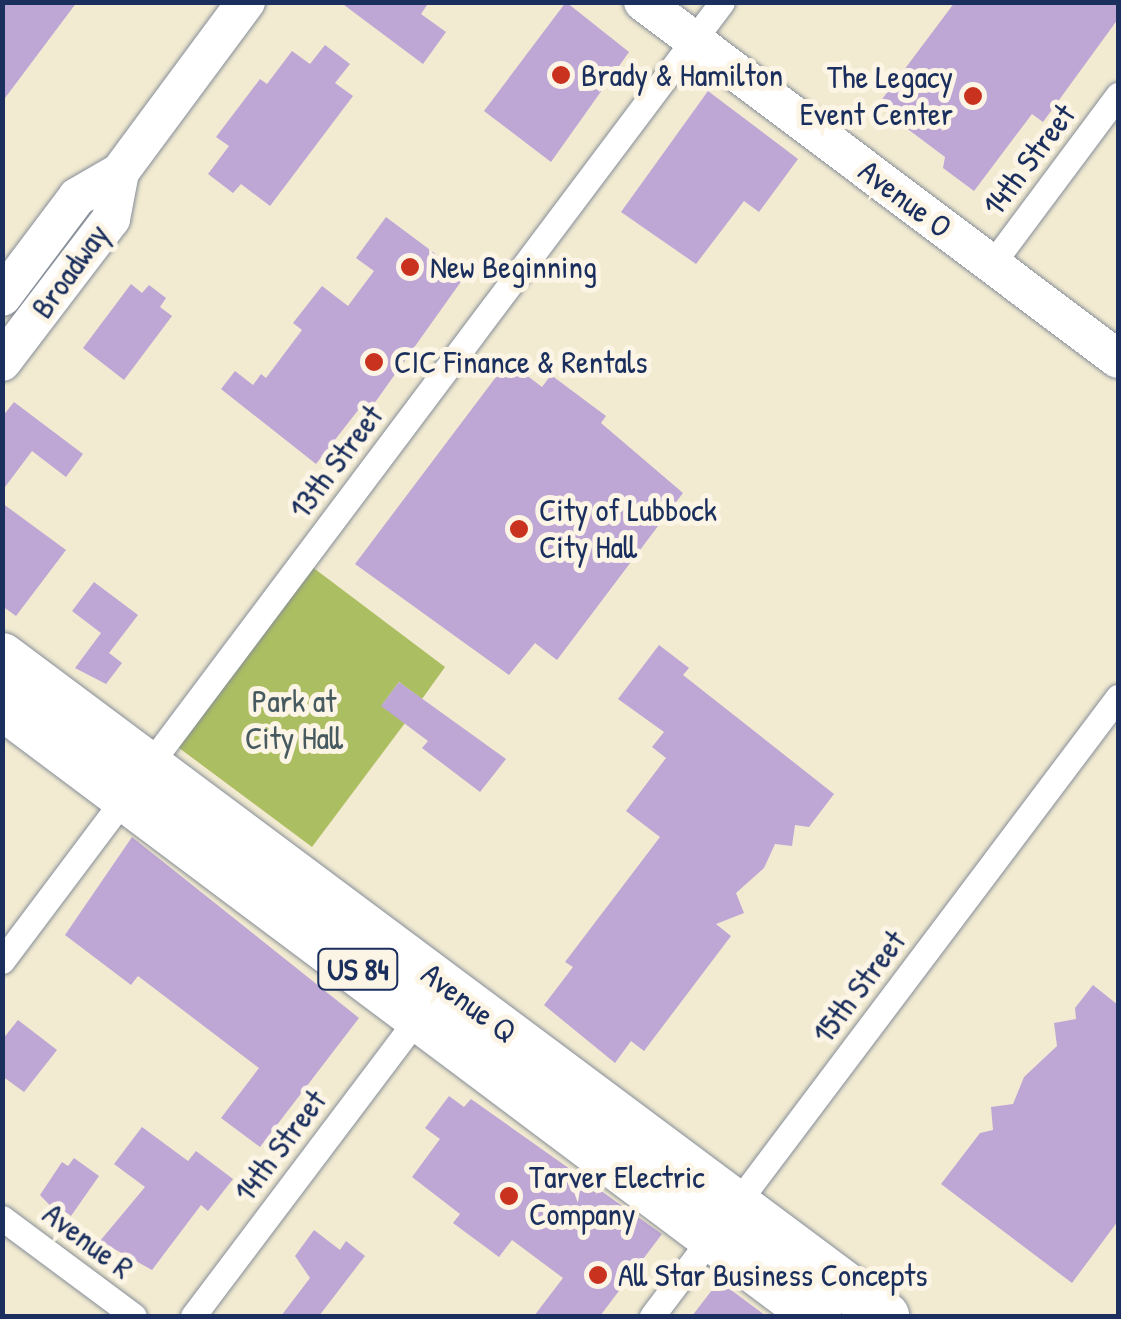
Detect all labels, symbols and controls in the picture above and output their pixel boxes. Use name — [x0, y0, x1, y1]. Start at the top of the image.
place label: Brady & Hamilton — [581, 56, 783, 94]
place label: The Legacy Event Center — [800, 59, 953, 134]
marker: Brady & Hamilton — [550, 64, 572, 86]
marker: The Legacy Event Center — [962, 85, 984, 107]
street label: 14th Street — [975, 97, 1083, 223]
street label: Avenue O — [851, 152, 959, 246]
street label: Broadway — [23, 216, 117, 326]
place label: New Beginning — [430, 248, 597, 286]
marker: New Beginning — [399, 256, 421, 278]
place label: CIC Finance & Rentals — [394, 343, 648, 381]
marker: CIC Finance & Rentals — [363, 351, 385, 373]
street label: 13th Street — [281, 398, 391, 526]
place label: City of Lubbock City Hall — [539, 492, 717, 567]
marker: City of Lubbock City Hall — [508, 518, 530, 540]
park label: Park at City Hall — [245, 683, 343, 758]
street label: 15th Street — [804, 923, 914, 1051]
road number: US 84 — [316, 944, 400, 994]
street label: Avenue Q — [414, 955, 524, 1051]
street label: 14th Street — [226, 1083, 334, 1209]
place label: Tarver Electric Company — [529, 1159, 705, 1234]
marker: Tarver Electric Company — [498, 1185, 520, 1207]
street label: Avenue R — [35, 1195, 141, 1287]
place label: All Star Business Concepts — [618, 1256, 927, 1294]
marker: All Star Business Concepts — [587, 1264, 609, 1286]

